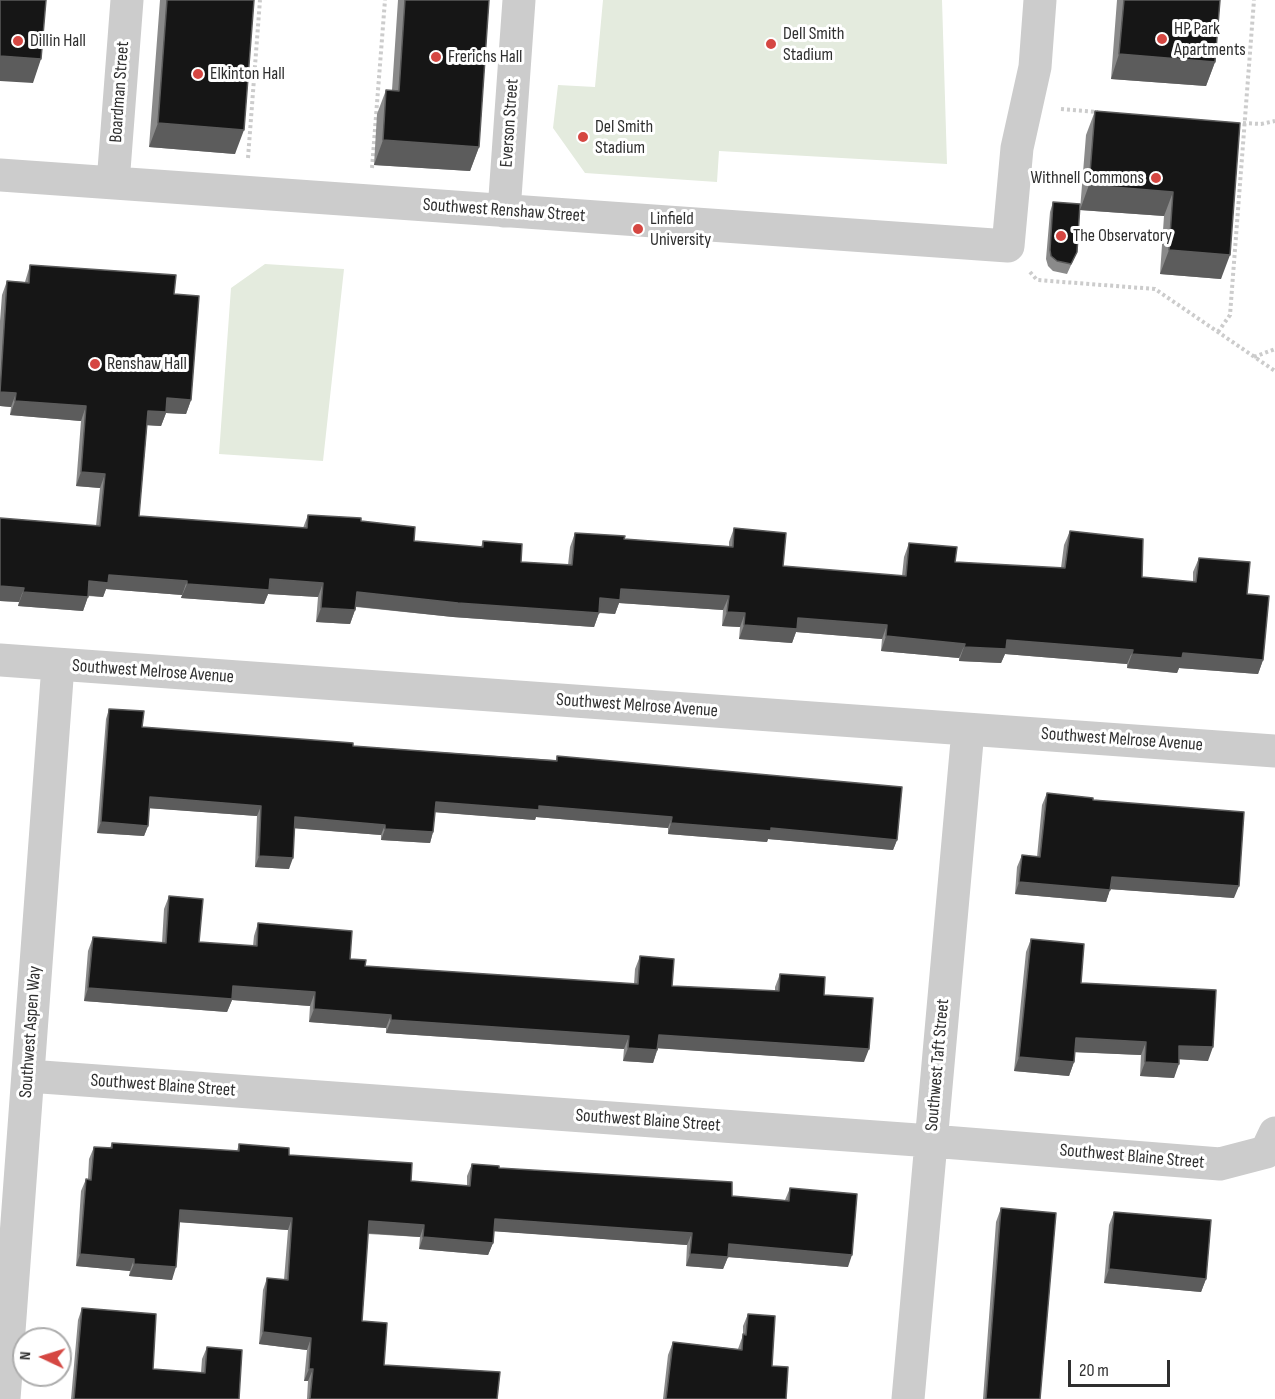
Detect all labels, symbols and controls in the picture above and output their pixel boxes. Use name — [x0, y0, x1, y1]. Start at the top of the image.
place label: HP Park Apartments — [1174, 18, 1246, 60]
place label: Dell Smith Stadium — [783, 23, 844, 66]
place label: Dillin Hall — [30, 30, 86, 52]
marker: HP Park Apartments — [1155, 32, 1169, 46]
marker: Dillin Hall — [11, 34, 25, 48]
marker: Dell Smith Stadium — [764, 37, 778, 51]
street label: Boardman Street — [106, 40, 134, 144]
place label: Frerichs Hall — [448, 46, 522, 68]
marker: Frerichs Hall — [429, 50, 443, 64]
place label: Elkinton Hall — [210, 63, 285, 85]
marker: Elkinton Hall — [191, 67, 205, 81]
street label: Everson Street — [496, 78, 524, 168]
place label: Del Smith Stadium — [595, 116, 653, 158]
marker: Del Smith Stadium — [576, 130, 590, 144]
place label: Withnell Commons — [1030, 167, 1144, 189]
marker: Withnell Commons — [1149, 171, 1163, 185]
street label: Southwest Renshaw Street — [422, 195, 586, 227]
place label: Linfield University — [650, 208, 711, 250]
marker: Linfield University — [631, 222, 645, 236]
place label: The Observatory — [1073, 225, 1172, 247]
marker: The Observatory — [1054, 229, 1068, 243]
place label: Renshaw Hall — [107, 353, 187, 375]
marker: Renshaw Hall — [88, 357, 102, 371]
street label: Southwest Melrose Avenue — [71, 656, 235, 688]
street label: Southwest Melrose Avenue — [555, 690, 719, 722]
street label: Southwest Melrose Avenue — [1040, 724, 1204, 756]
street label: Southwest Aspen Way — [16, 965, 46, 1099]
street label: Southwest Taft Street — [921, 998, 955, 1132]
street label: Southwest Blaine Street — [90, 1070, 236, 1102]
street label: Southwest Blaine Street — [575, 1105, 721, 1137]
street label: Southwest Blaine Street — [1059, 1140, 1205, 1174]
north arrow — [12, 1327, 72, 1387]
scale bar — [1071, 1348, 1173, 1386]
text: N — [16, 1351, 35, 1361]
text: 20 m — [1079, 1360, 1109, 1381]

